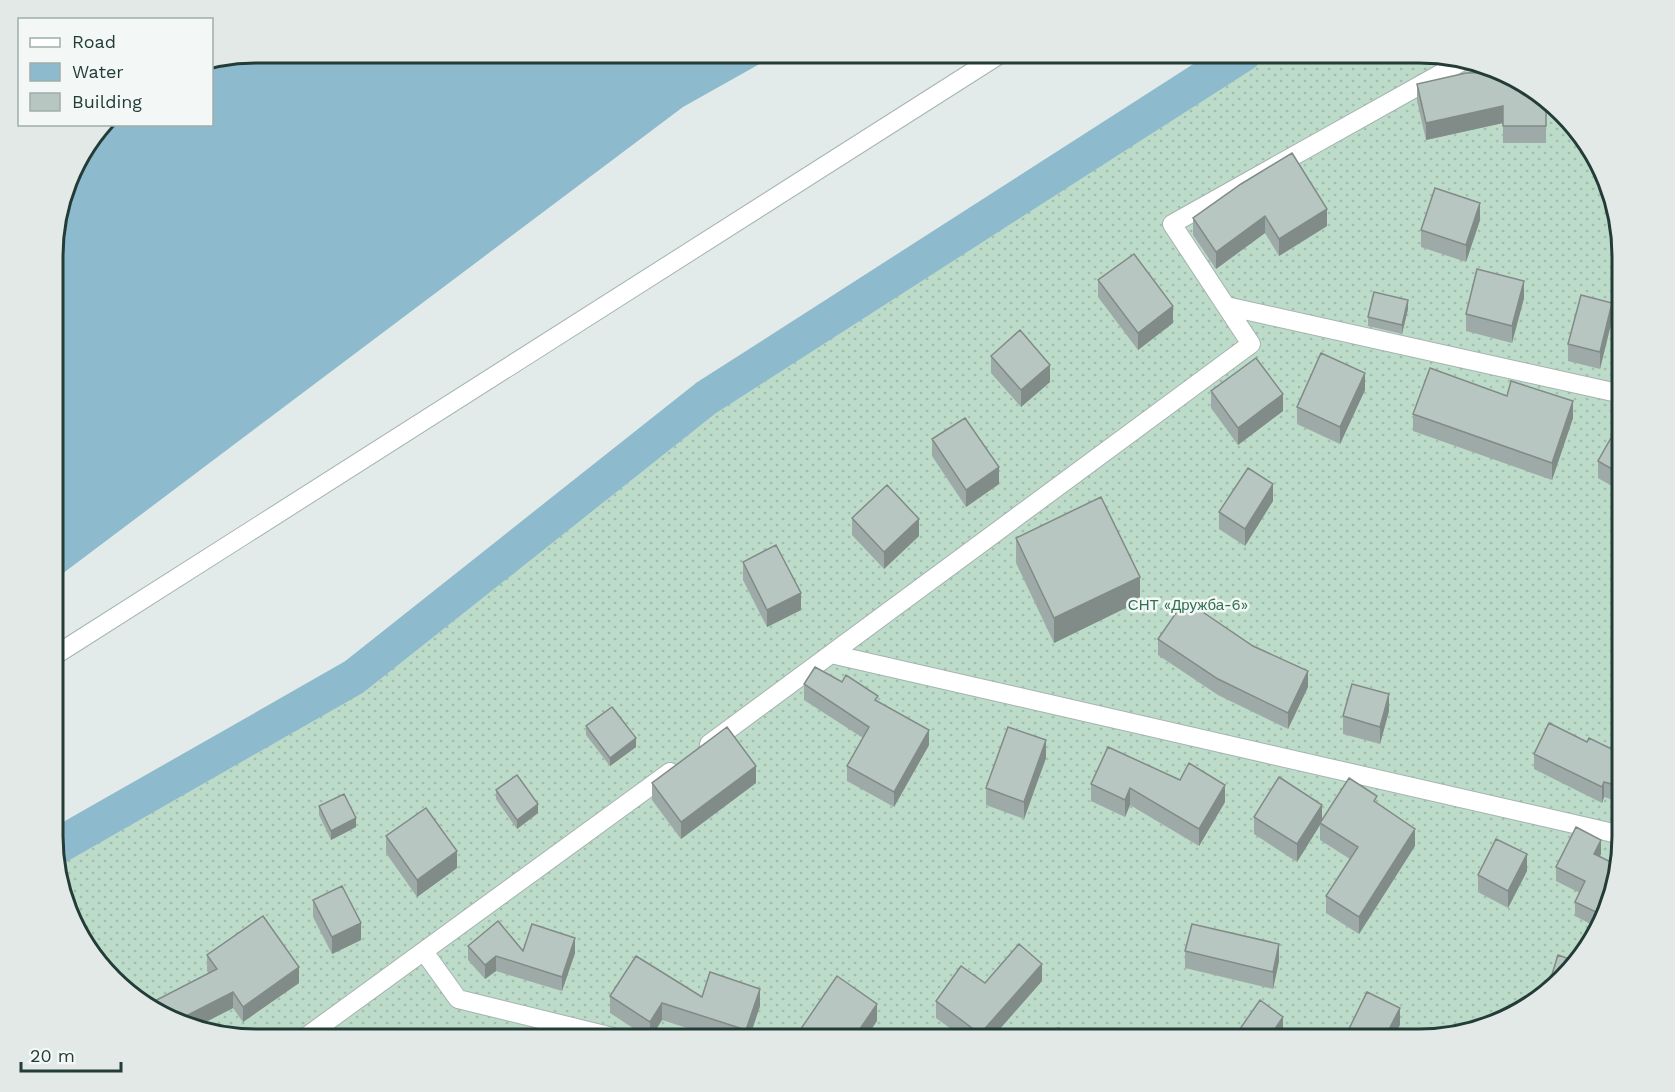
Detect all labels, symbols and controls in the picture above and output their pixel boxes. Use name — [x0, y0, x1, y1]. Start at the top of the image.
legend — [18, 18, 213, 126]
text: Road — [72, 31, 116, 52]
text: Water — [72, 61, 124, 82]
text: Building — [72, 91, 142, 112]
park label: СНТ «Дружба-6» — [1128, 596, 1248, 614]
scale bar — [21, 1035, 122, 1073]
text: 20 m — [30, 1045, 75, 1066]

